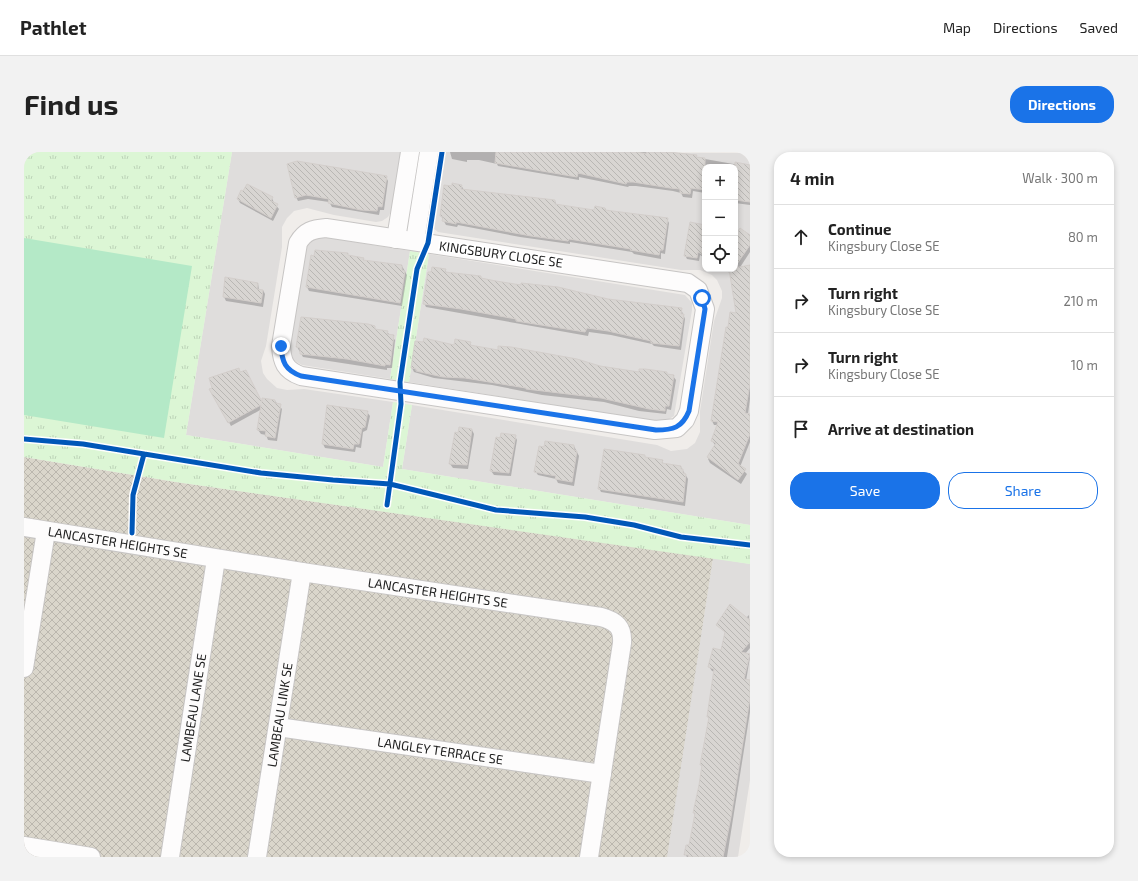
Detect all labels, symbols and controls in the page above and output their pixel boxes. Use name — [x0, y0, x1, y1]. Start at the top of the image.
text: Pathlet — [20, 16, 86, 39]
text: Map — [943, 19, 971, 36]
text: Directions — [993, 19, 1058, 36]
text: Saved — [1080, 19, 1118, 36]
button: Directions — [1010, 86, 1114, 123]
text: Find us — [24, 87, 118, 121]
map controls — [702, 164, 738, 272]
button: + — [702, 164, 738, 200]
text: 4 min — [790, 168, 834, 188]
text: Walk · 300 m — [1022, 170, 1098, 186]
button: − — [702, 200, 738, 236]
text: Continue — [828, 220, 891, 238]
icon: ahead — [790, 226, 812, 248]
text: 80 m — [1068, 229, 1098, 245]
button: locate — [702, 236, 738, 272]
street label: KINGSBURY CLOSE SE — [438, 237, 564, 271]
text: Kingsbury Close SE — [828, 238, 940, 254]
text: Turn right — [828, 284, 898, 302]
route start — [693, 289, 711, 307]
icon: right — [790, 290, 812, 312]
text: 210 m — [1063, 293, 1098, 309]
text: Kingsbury Close SE — [828, 302, 940, 318]
route end — [272, 337, 290, 355]
text: Turn right — [828, 348, 898, 366]
icon: right — [790, 354, 812, 376]
text: 10 m — [1071, 357, 1098, 373]
text: Kingsbury Close SE — [828, 366, 940, 382]
icon: arrive — [790, 418, 812, 440]
text: Arrive at destination — [828, 420, 974, 438]
button: Save — [790, 472, 940, 509]
button: Share — [948, 472, 1098, 509]
street label: LANCASTER HEIGHTS SE — [47, 523, 189, 561]
street label: LANCASTER HEIGHTS SE — [367, 574, 509, 611]
street label: LAMBEAU LANE SE — [177, 652, 209, 763]
street label: LAMBEAU LINK SE — [263, 661, 296, 768]
street label: LANGLEY TERRACE SE — [376, 734, 504, 768]

